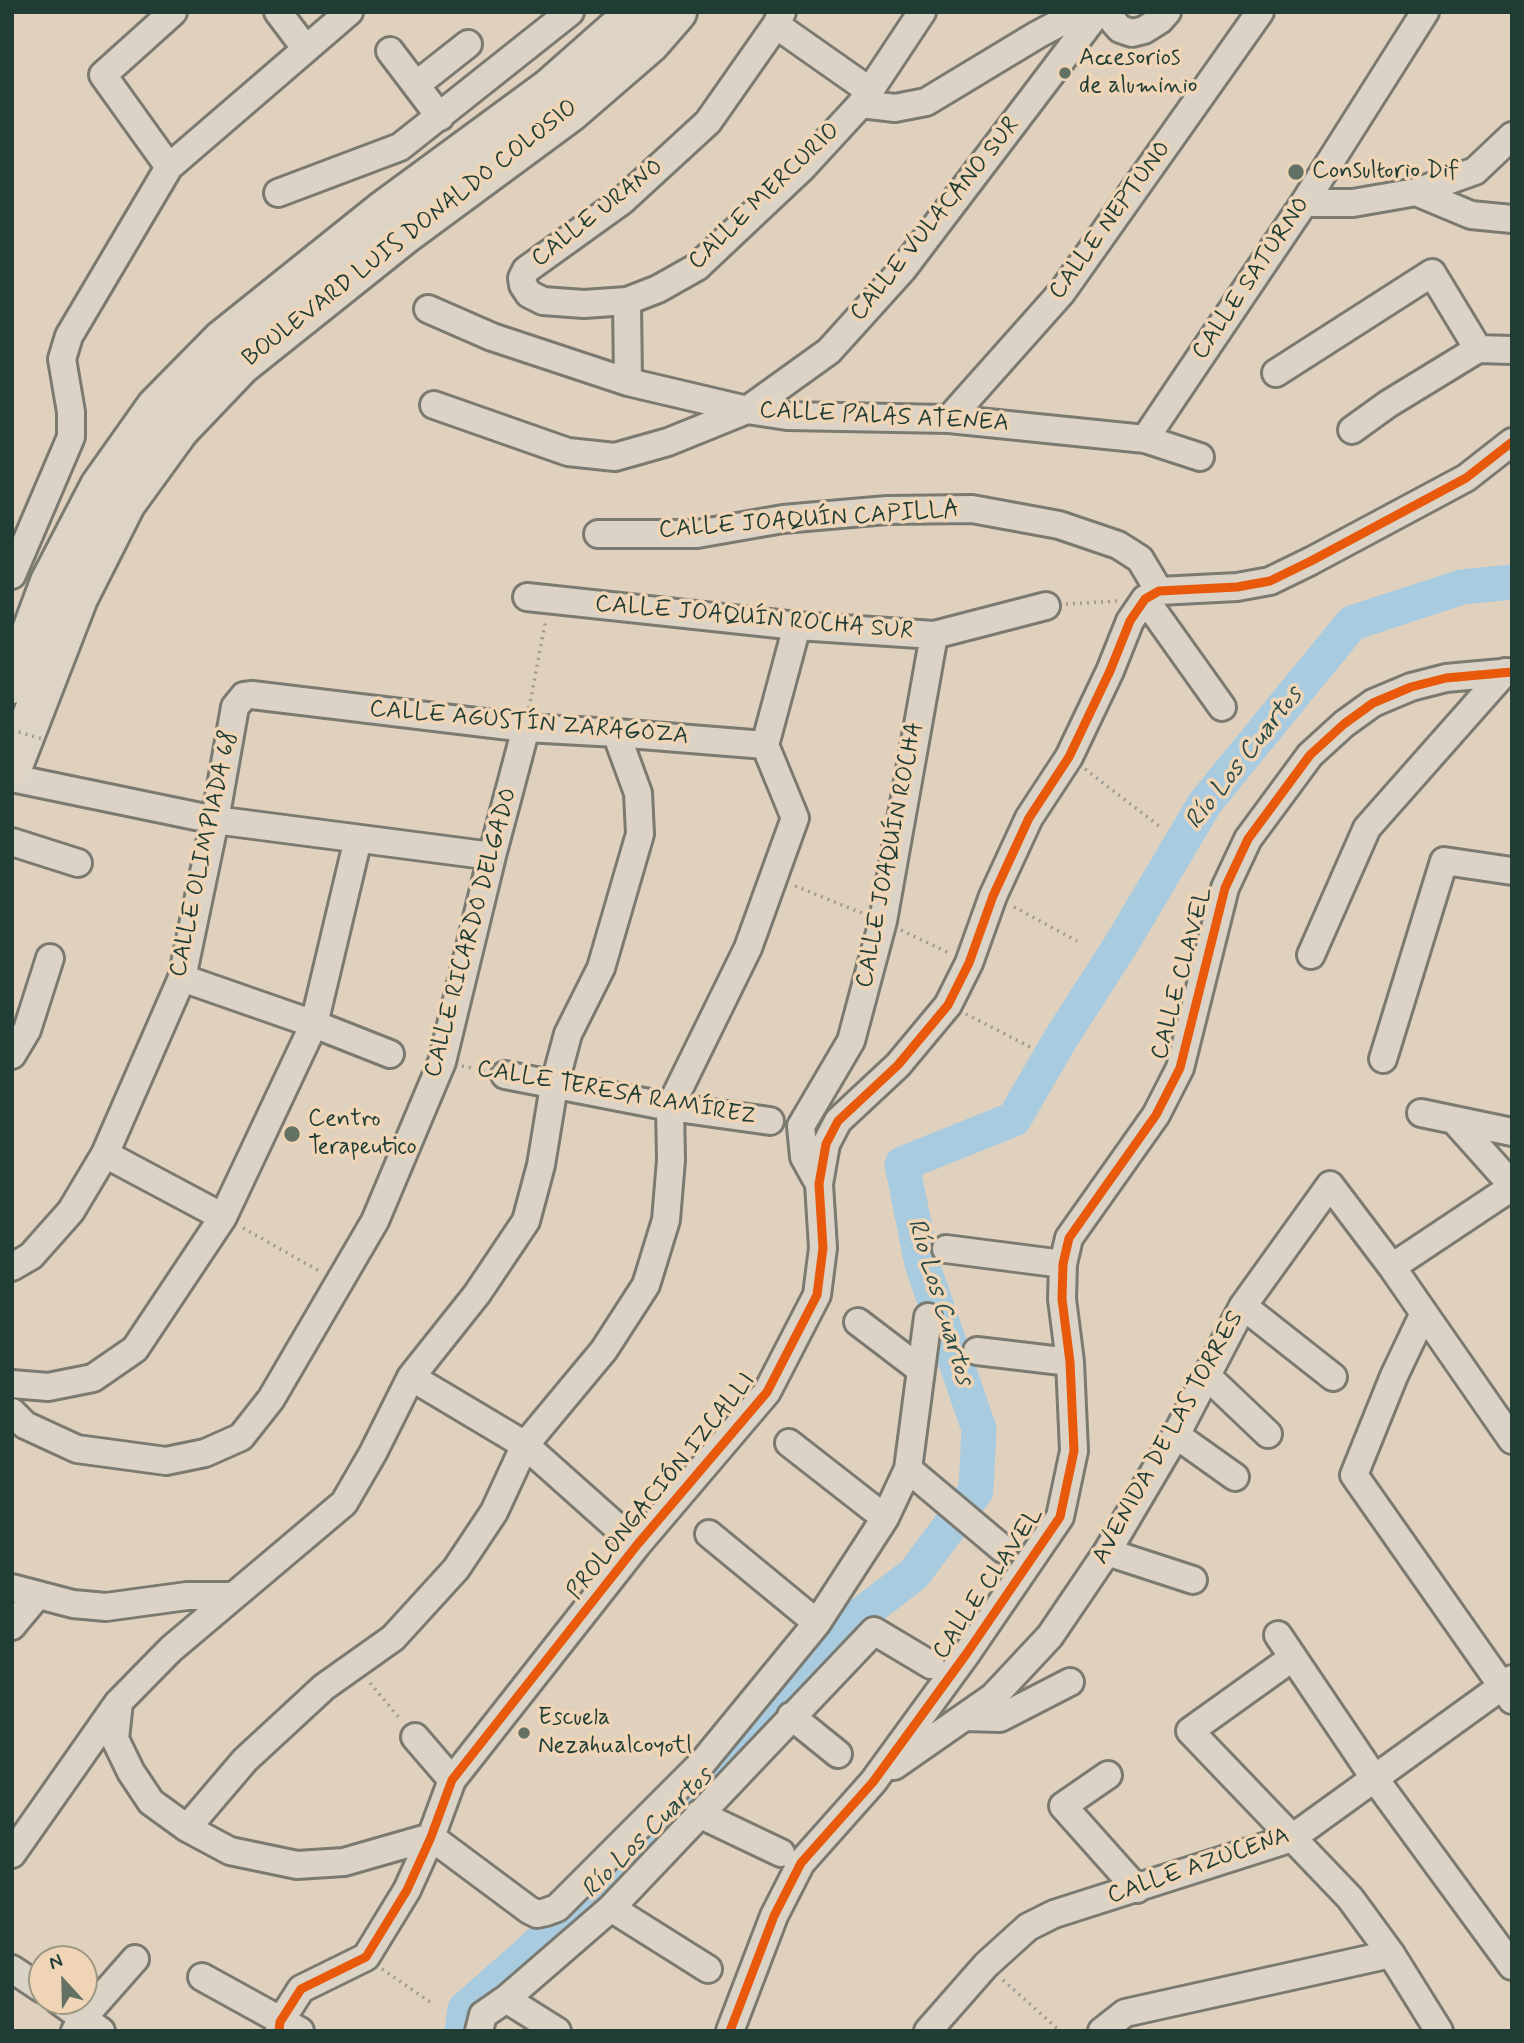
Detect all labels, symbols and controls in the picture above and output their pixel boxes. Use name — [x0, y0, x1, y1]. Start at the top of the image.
place label: Accesorios de aluminio — [1079, 45, 1198, 101]
marker: Accesorios de aluminio — [1057, 65, 1073, 81]
street label: BOULEVARD LUIS DONALDO COLOSIO — [238, 94, 584, 374]
street label: CALLE VULACANO SUR — [845, 112, 1027, 328]
street label: CALLE MERCURIO — [683, 117, 847, 277]
street label: CALLE NEPTUNO — [1044, 136, 1178, 306]
street label: CALLE URANO — [526, 154, 670, 274]
place label: Consultorio Dif — [1312, 158, 1459, 186]
marker: Consultorio Dif — [1286, 162, 1306, 182]
street label: CALLE SATURNO — [1187, 192, 1317, 366]
street label: CALLE PALAS ATENEA — [758, 397, 1010, 439]
street label: CALLE JOAQUÍN CAPILLA — [658, 496, 960, 546]
street label: CALLE JOAQUÍN ROCHA SUR — [594, 591, 914, 647]
water label: Río Los Cuartos — [1180, 681, 1310, 837]
street label: CALLE AGUSTÍN ZARAGOZA — [368, 696, 690, 752]
street label: CALLE JOAQUÍN ROCHA — [851, 720, 931, 990]
street label: CALLE OLIMPIADA 68 — [165, 728, 245, 980]
street label: CALLE RICARDO DELGADO — [419, 785, 525, 1081]
street label: CALLE CLAVEL — [1146, 885, 1220, 1063]
street label: CALLE TERESA RAMÍREZ — [474, 1055, 758, 1133]
place label: Centro Terapeutico — [308, 1106, 417, 1162]
marker: Centro Terapeutico — [282, 1124, 302, 1144]
water label: Río Los Cuartos — [899, 1215, 979, 1389]
street label: AVENIDA DE LAS TORRES — [1087, 1306, 1251, 1570]
street label: PROLONGACIÓN IZCALLI — [562, 1368, 762, 1606]
street label: CALLE CLAVEL — [928, 1503, 1050, 1665]
place label: Escuela Nezahualcoyotl — [538, 1705, 692, 1761]
marker: Escuela Nezahualcoyotl — [516, 1725, 532, 1741]
water label: Río Los Cuartos — [576, 1762, 720, 1906]
street label: CALLE AZUCENA — [1104, 1822, 1294, 1912]
north arrow — [28, 1945, 98, 2015]
text: N — [45, 1948, 66, 1976]

